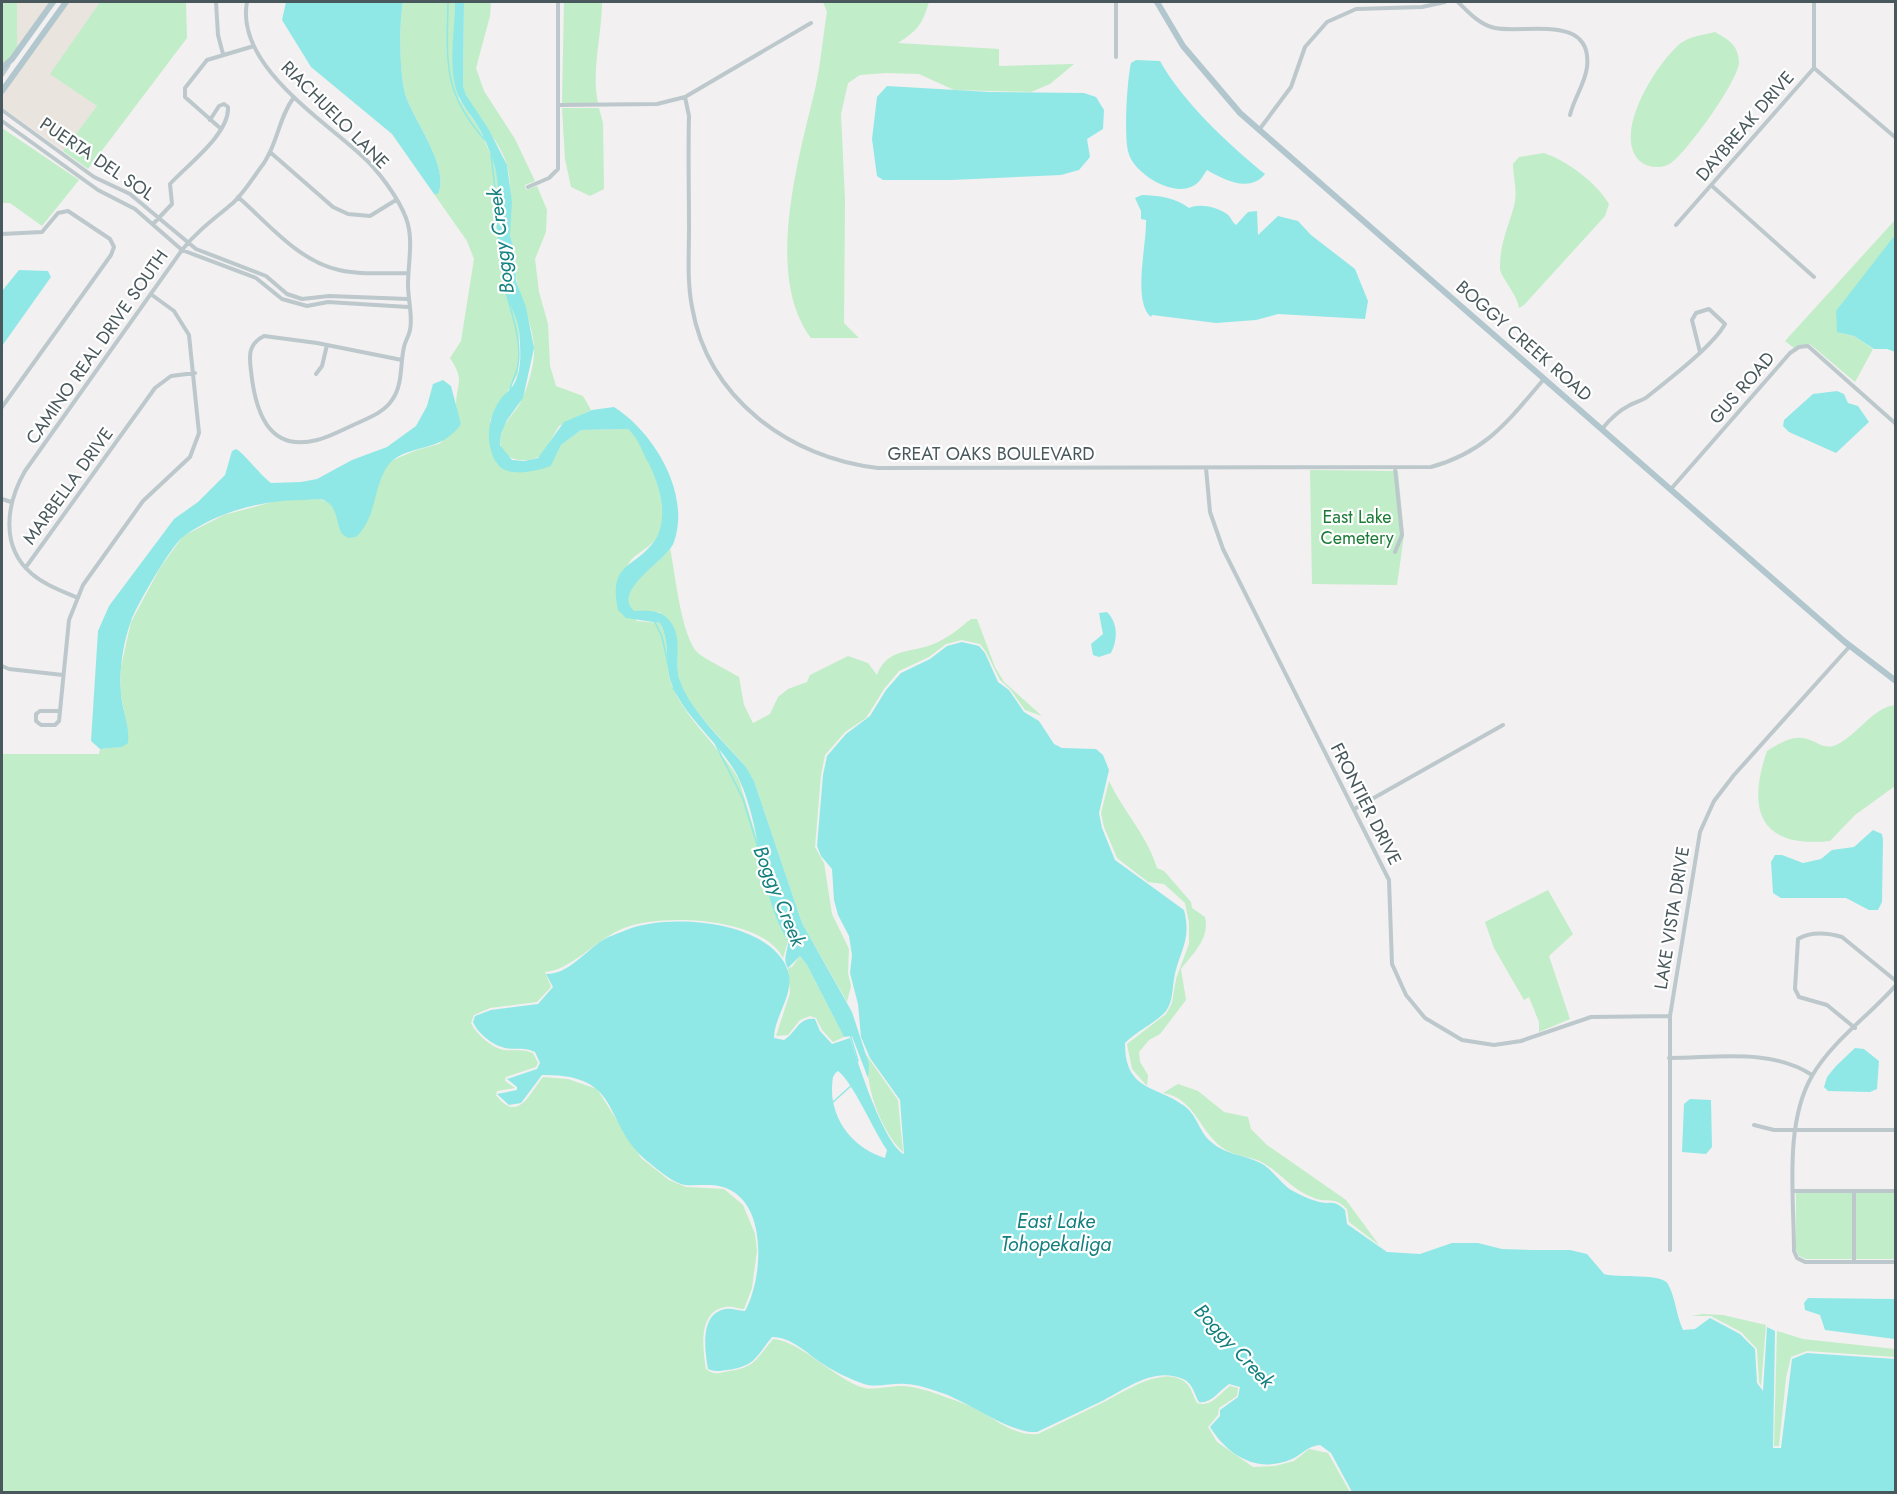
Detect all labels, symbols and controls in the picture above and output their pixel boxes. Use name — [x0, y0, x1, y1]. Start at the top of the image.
street label: RIACHUELO LANE — [275, 55, 395, 175]
street label: DAYBREAK DRIVE — [1690, 65, 1800, 187]
street label: PUERTA DEL SOL — [35, 111, 159, 207]
water label: Boggy Creek — [480, 185, 522, 296]
street label: CAMINO REAL DRIVE SOUTH — [20, 244, 174, 450]
street label: BOGGY CREEK ROAD — [1450, 275, 1598, 407]
street label: GUS ROAD — [1703, 346, 1781, 430]
street label: MARBELLA DRIVE — [17, 422, 119, 550]
street label: GREAT OAKS BOULEVARD — [887, 441, 1095, 467]
park label: East Lake Cemetery — [1320, 504, 1394, 551]
street label: FRONTIER DRIVE — [1324, 738, 1408, 870]
water label: Boggy Creek — [746, 841, 813, 952]
street label: LAKE VISTA DRIVE — [1648, 845, 1696, 991]
water label: East Lake Tohopekaliga — [1001, 1207, 1111, 1259]
water label: Boggy Creek — [1187, 1297, 1282, 1396]

